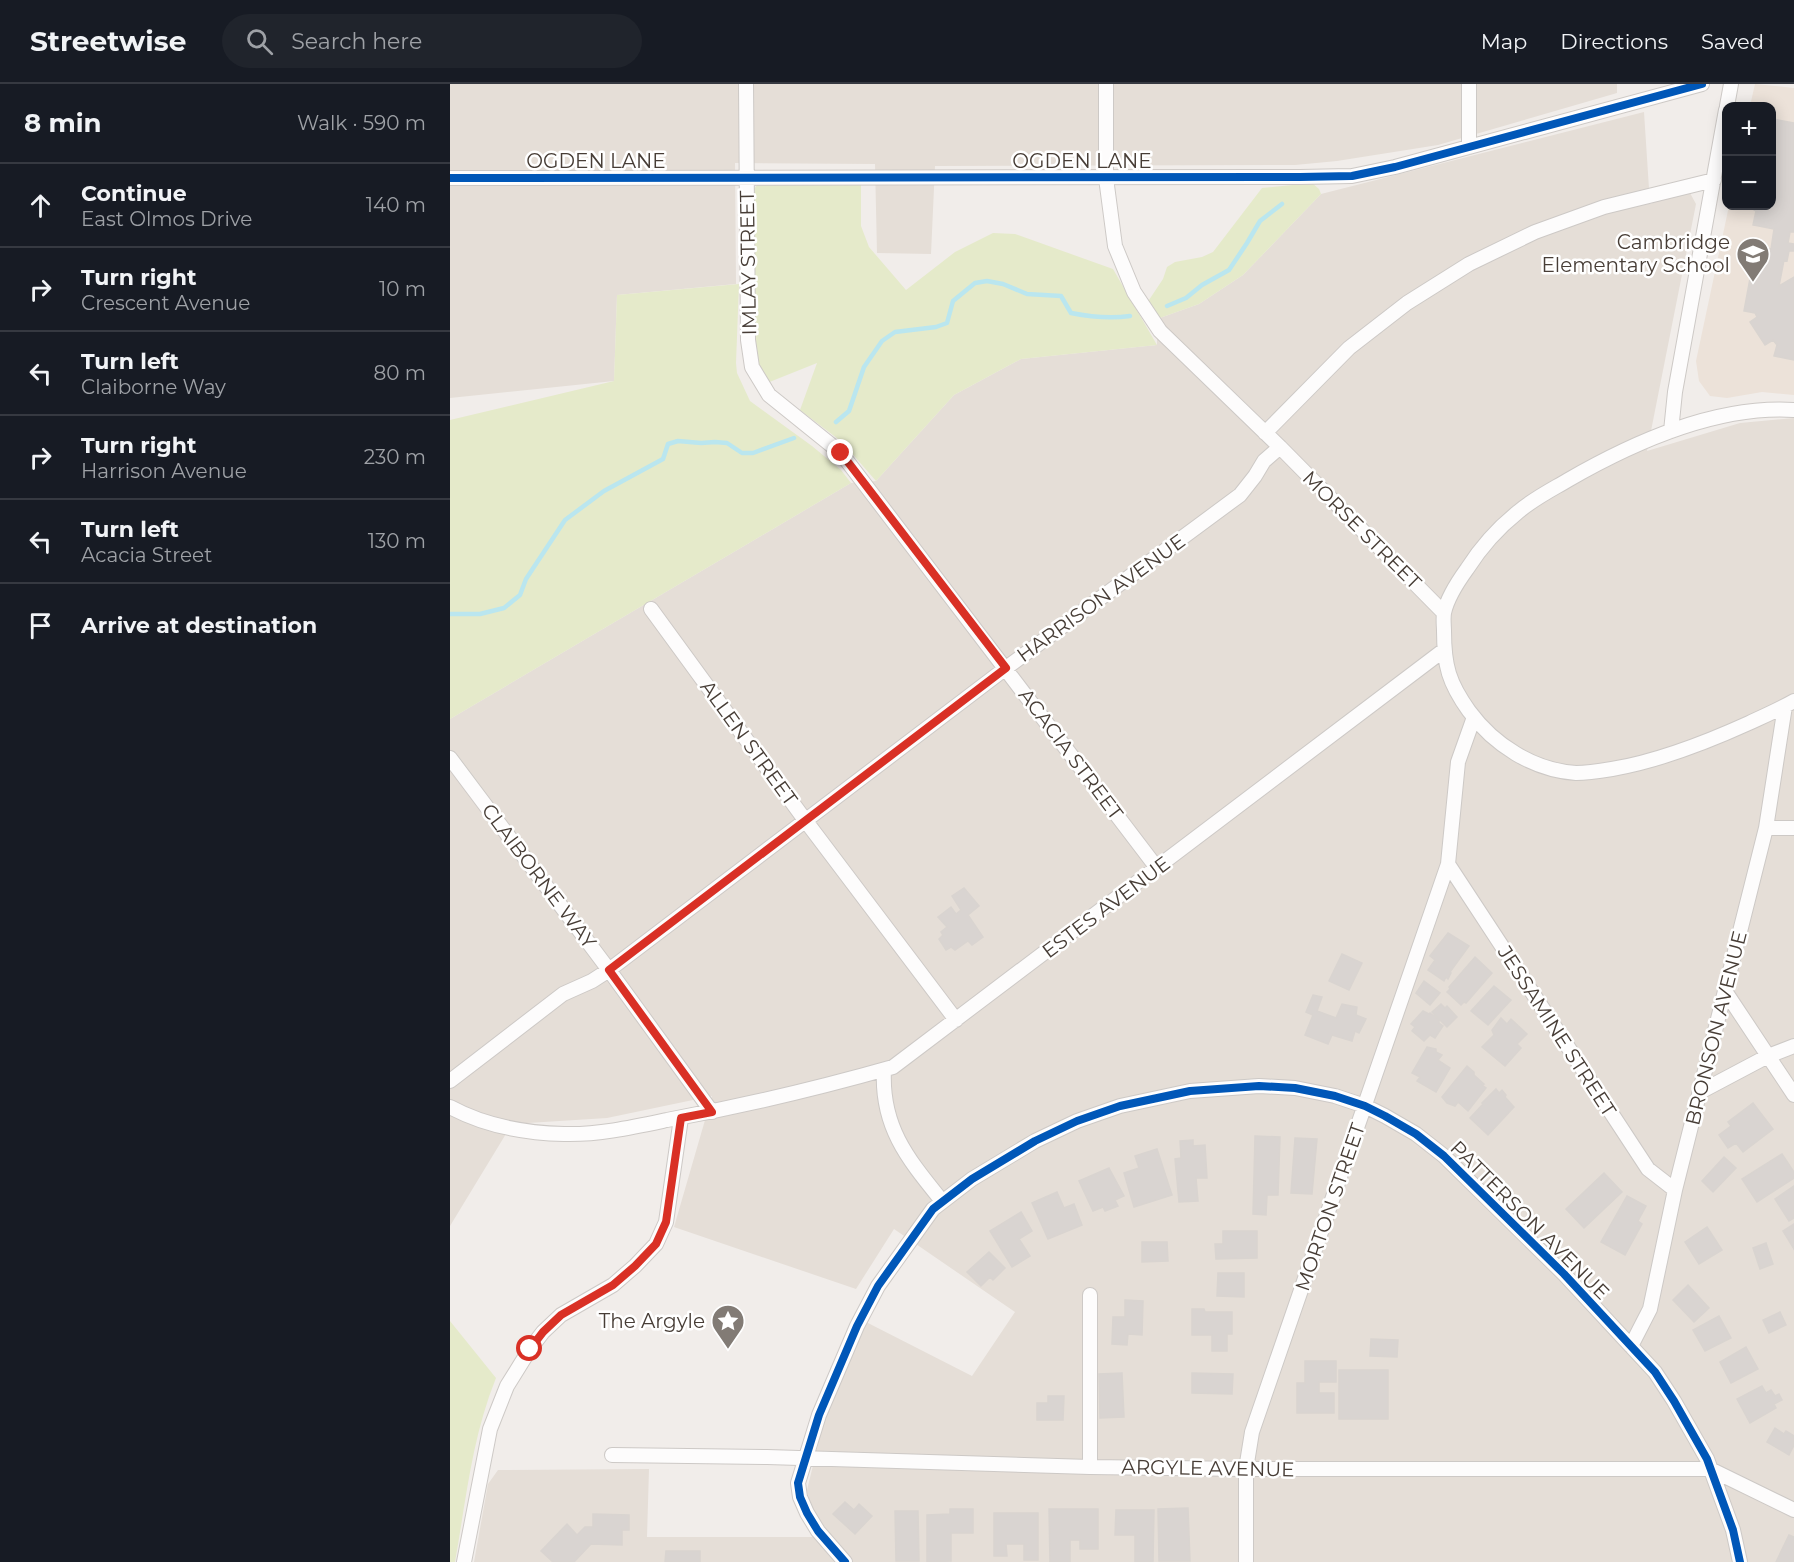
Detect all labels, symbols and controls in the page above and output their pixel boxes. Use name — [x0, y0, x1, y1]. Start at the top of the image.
search box — [222, 14, 642, 68]
text: Streetwise — [30, 24, 186, 58]
icon: search — [243, 25, 276, 58]
text: Search here — [291, 28, 422, 55]
text: Map — [1481, 29, 1527, 54]
text: Directions — [1560, 29, 1668, 54]
text: Saved — [1701, 29, 1764, 54]
map controls — [1722, 102, 1776, 210]
button: + — [1722, 102, 1776, 156]
text: 8 min — [24, 107, 102, 139]
text: Walk · 590 m — [297, 111, 426, 135]
street label: OGDEN LANE — [526, 149, 666, 173]
street label: OGDEN LANE — [1012, 149, 1152, 173]
button: − — [1722, 156, 1776, 210]
text: Continue — [81, 180, 187, 207]
icon: ahead — [24, 189, 57, 222]
street label: IMLAY STREET — [735, 190, 761, 335]
text: 140 m — [366, 193, 426, 217]
text: East Olmos Drive — [81, 207, 252, 231]
place label: Cambridge Elementary School — [1541, 230, 1730, 277]
school or university icon: Cambridge Elementary School — [1735, 236, 1771, 283]
text: Turn right — [81, 264, 196, 291]
icon: right — [24, 273, 57, 306]
text: 10 m — [379, 277, 426, 301]
text: Crescent Avenue — [81, 291, 250, 315]
text: Turn left — [81, 348, 179, 375]
icon: left — [24, 357, 57, 390]
text: 80 m — [374, 361, 426, 385]
text: Claiborne Way — [81, 375, 226, 399]
text: Turn right — [81, 432, 196, 459]
route end — [827, 439, 853, 465]
icon: right — [24, 441, 57, 474]
text: 230 m — [364, 445, 426, 469]
text: Harrison Avenue — [81, 459, 247, 483]
street label: MORSE STREET — [1298, 466, 1427, 595]
text: Turn left — [81, 516, 179, 543]
icon: left — [24, 525, 57, 558]
text: 130 m — [368, 529, 426, 553]
street label: HARRISON AVENUE — [1012, 529, 1190, 667]
text: Acacia Street — [81, 543, 212, 567]
icon: arrive — [24, 609, 57, 642]
text: Arrive at destination — [81, 612, 317, 639]
street label: ALLEN STREET — [695, 676, 803, 811]
street label: ACACIA STREET — [1014, 684, 1128, 825]
street label: CLAIBORNE WAY — [477, 799, 601, 953]
street label: ESTES AVENUE — [1037, 851, 1175, 963]
street label: BRONSON AVENUE — [1680, 928, 1752, 1128]
street label: JESSAMINE STREET — [1492, 940, 1621, 1121]
street label: MORTON STREET — [1290, 1119, 1370, 1294]
street label: PATTERSON AVENUE — [1446, 1136, 1614, 1304]
place icon: The Argyle — [710, 1303, 746, 1350]
place label: The Argyle — [599, 1309, 705, 1333]
route start — [516, 1335, 542, 1361]
street label: ARGYLE AVENUE — [1121, 1454, 1295, 1482]

